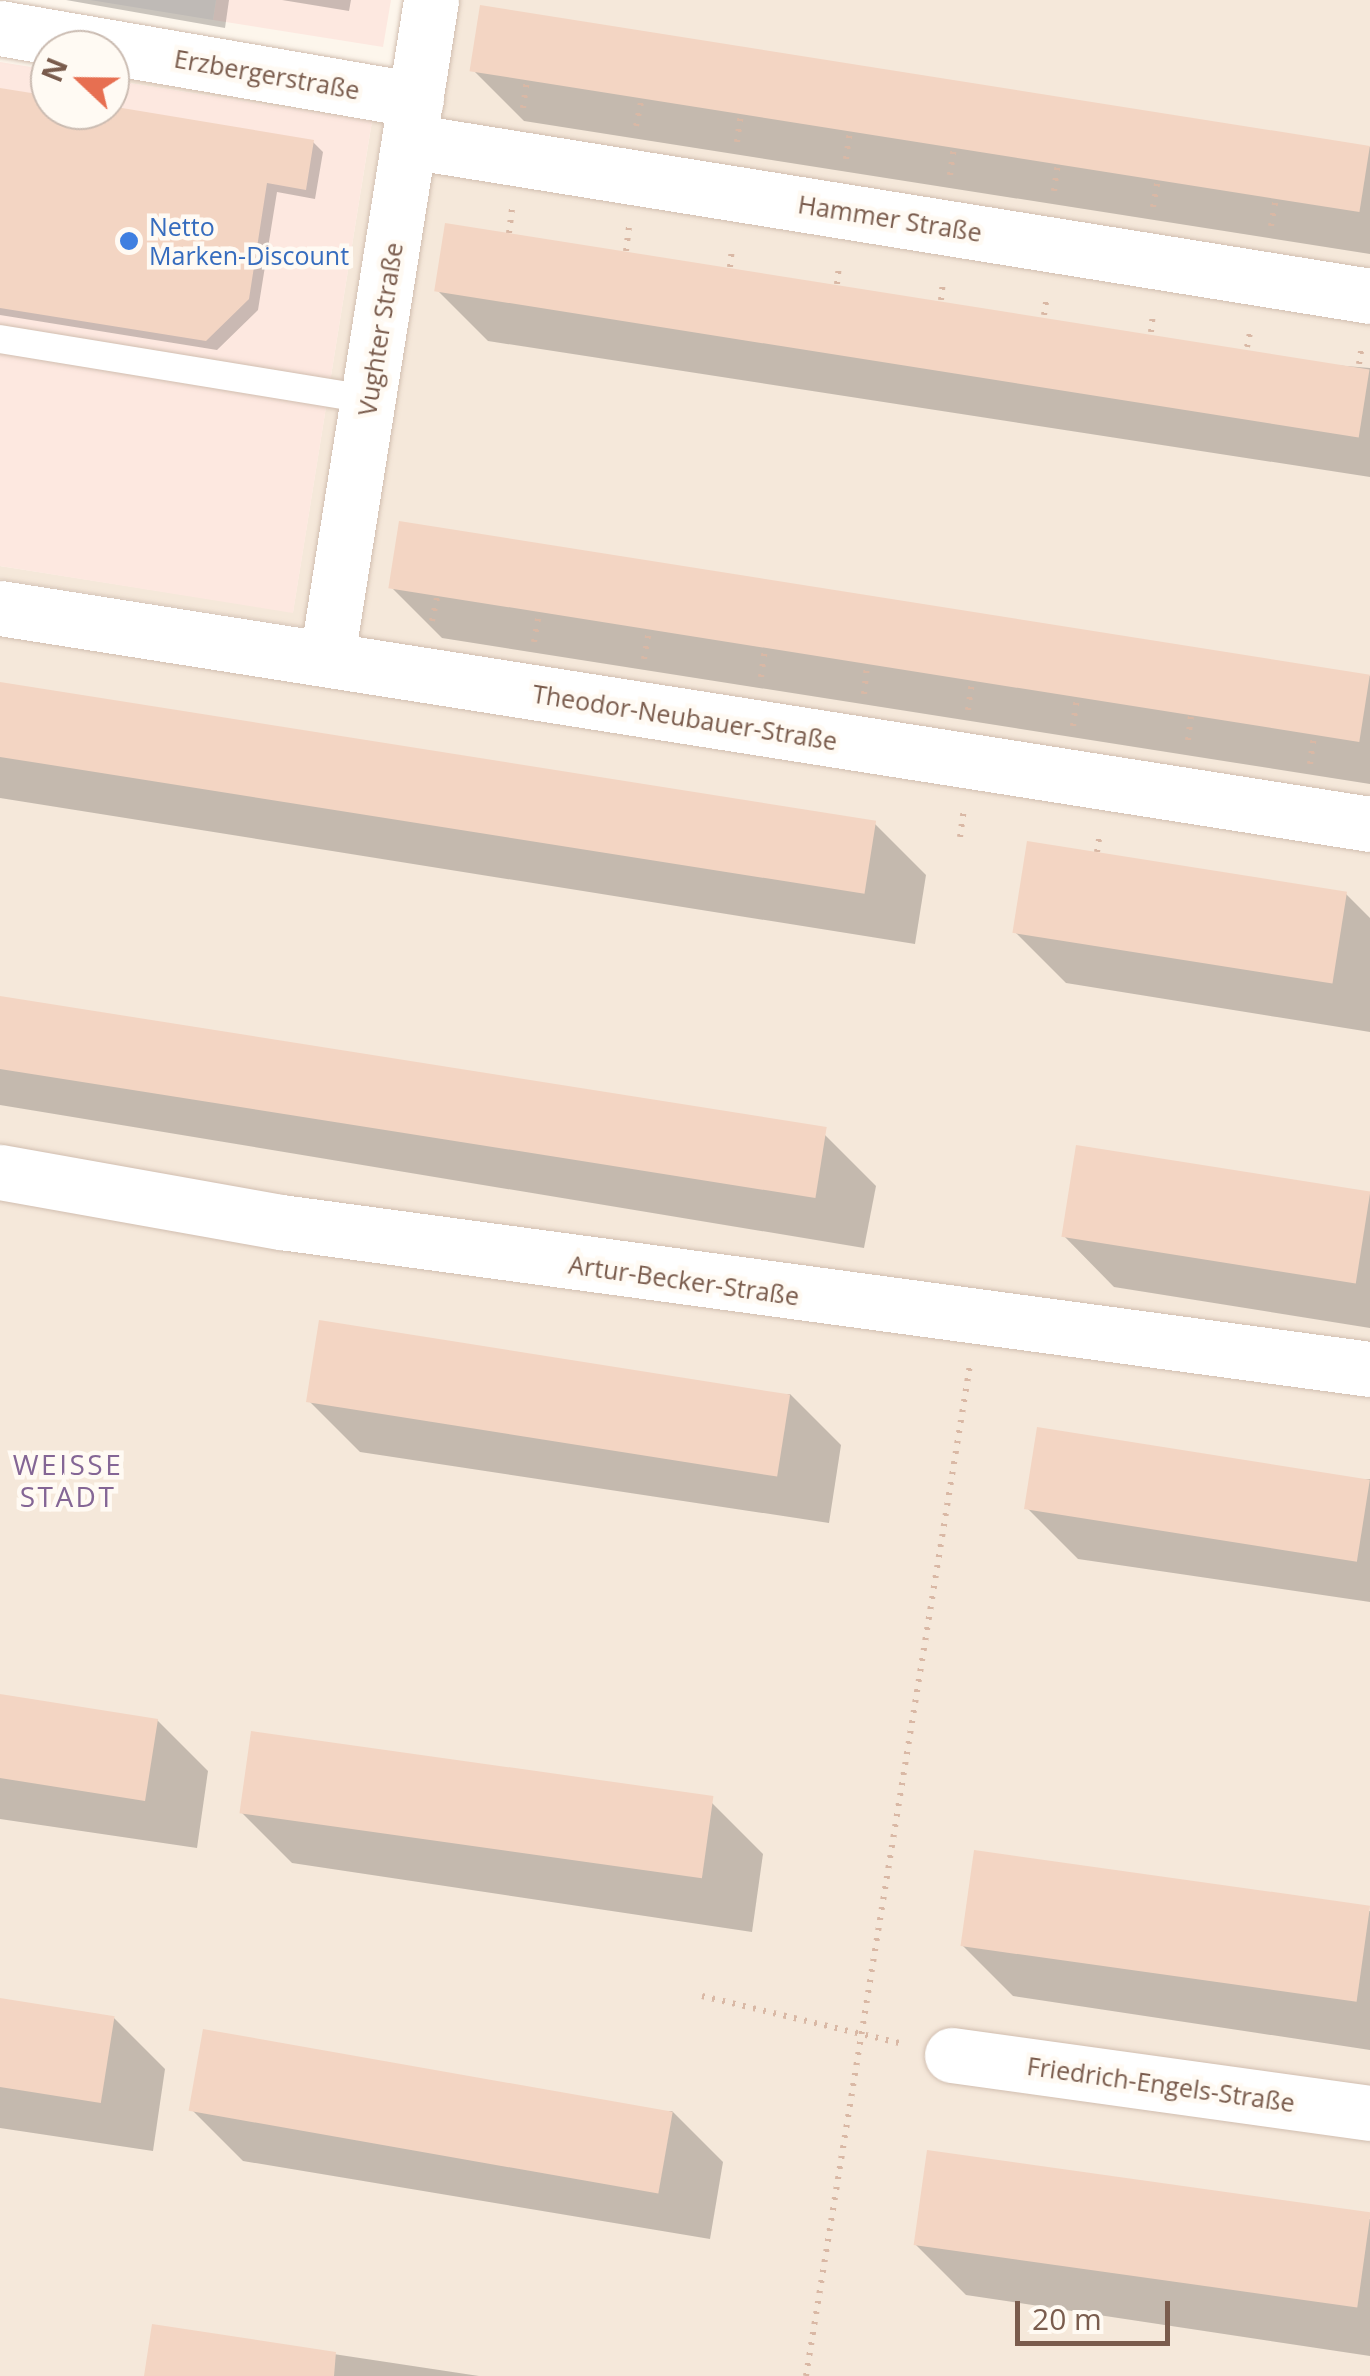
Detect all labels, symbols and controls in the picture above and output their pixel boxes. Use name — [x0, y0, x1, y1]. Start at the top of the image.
north arrow — [30, 30, 130, 130]
street label: Erzbergerstraße — [172, 43, 362, 105]
text: N — [32, 52, 76, 87]
street label: Hammer Straße — [796, 189, 984, 247]
place label: Netto Marken-Discount — [149, 212, 349, 271]
marker: Netto Marken-Discount — [118, 230, 140, 252]
street label: Vughter Straße — [351, 240, 409, 418]
street label: Theodor-Neubauer-Straße — [530, 678, 840, 756]
street label: Artur-Becker-Straße — [567, 1249, 801, 1311]
district label: WEISSE STADT — [13, 1447, 123, 1513]
street label: Friedrich-Engels-Straße — [1025, 2050, 1297, 2118]
scale bar — [1020, 2281, 1175, 2343]
text: 20 m — [1032, 2298, 1102, 2339]

